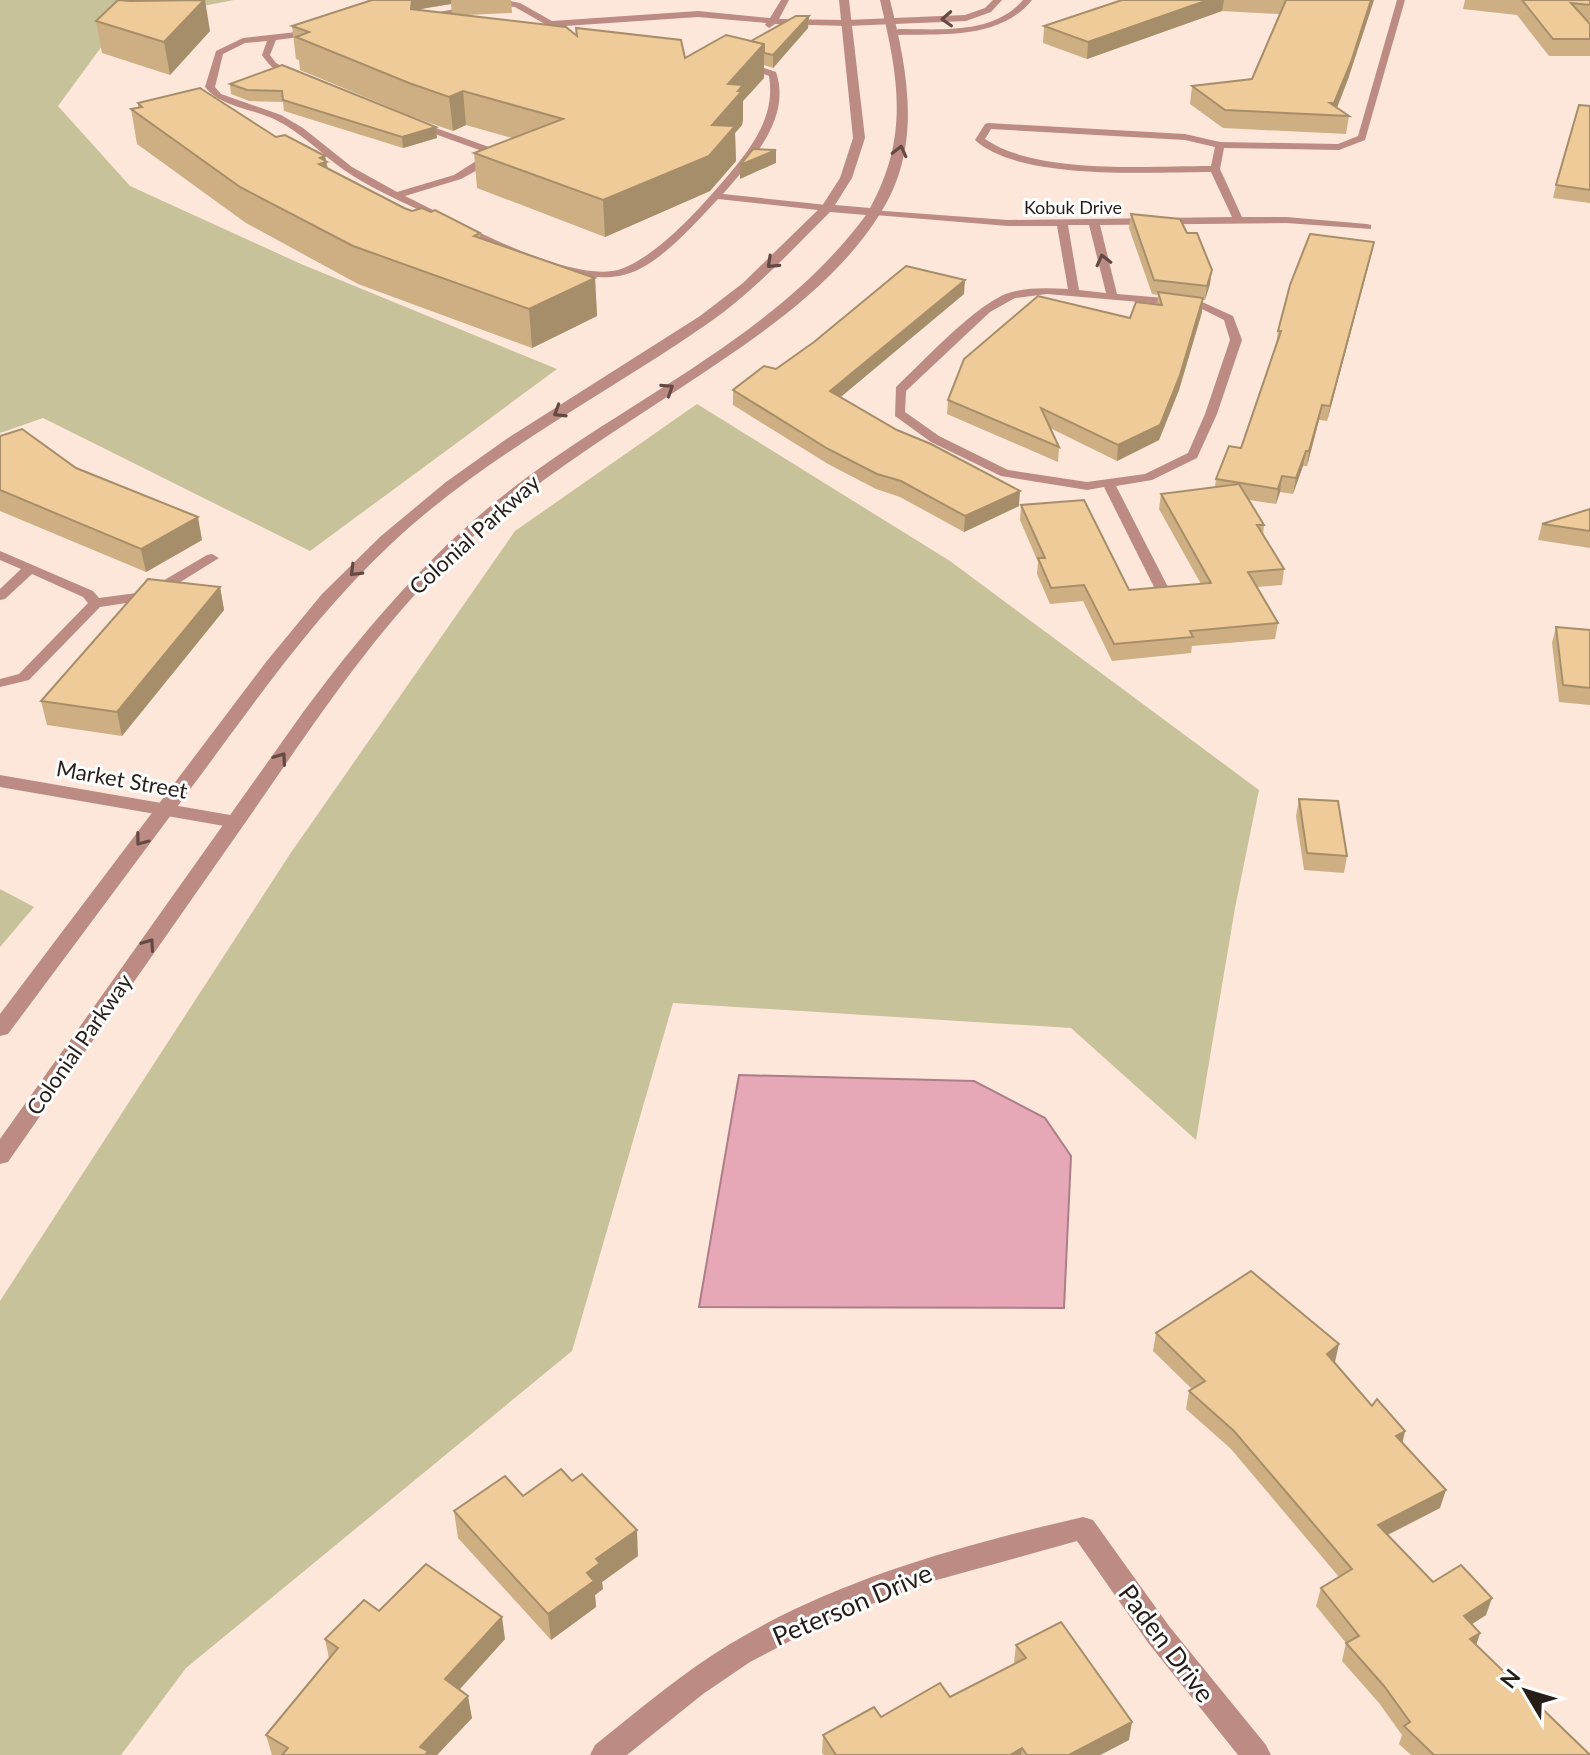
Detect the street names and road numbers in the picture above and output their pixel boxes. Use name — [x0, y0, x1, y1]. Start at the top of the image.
street label: Kobuk Drive — [1024, 196, 1122, 218]
street label: Colonial Parkway — [403, 468, 545, 600]
street label: Market Street — [54, 754, 190, 804]
street label: Colonial Parkway — [20, 968, 138, 1120]
street label: Peterson Drive — [767, 1556, 937, 1652]
street label: Paden Drive — [1112, 1578, 1222, 1708]

